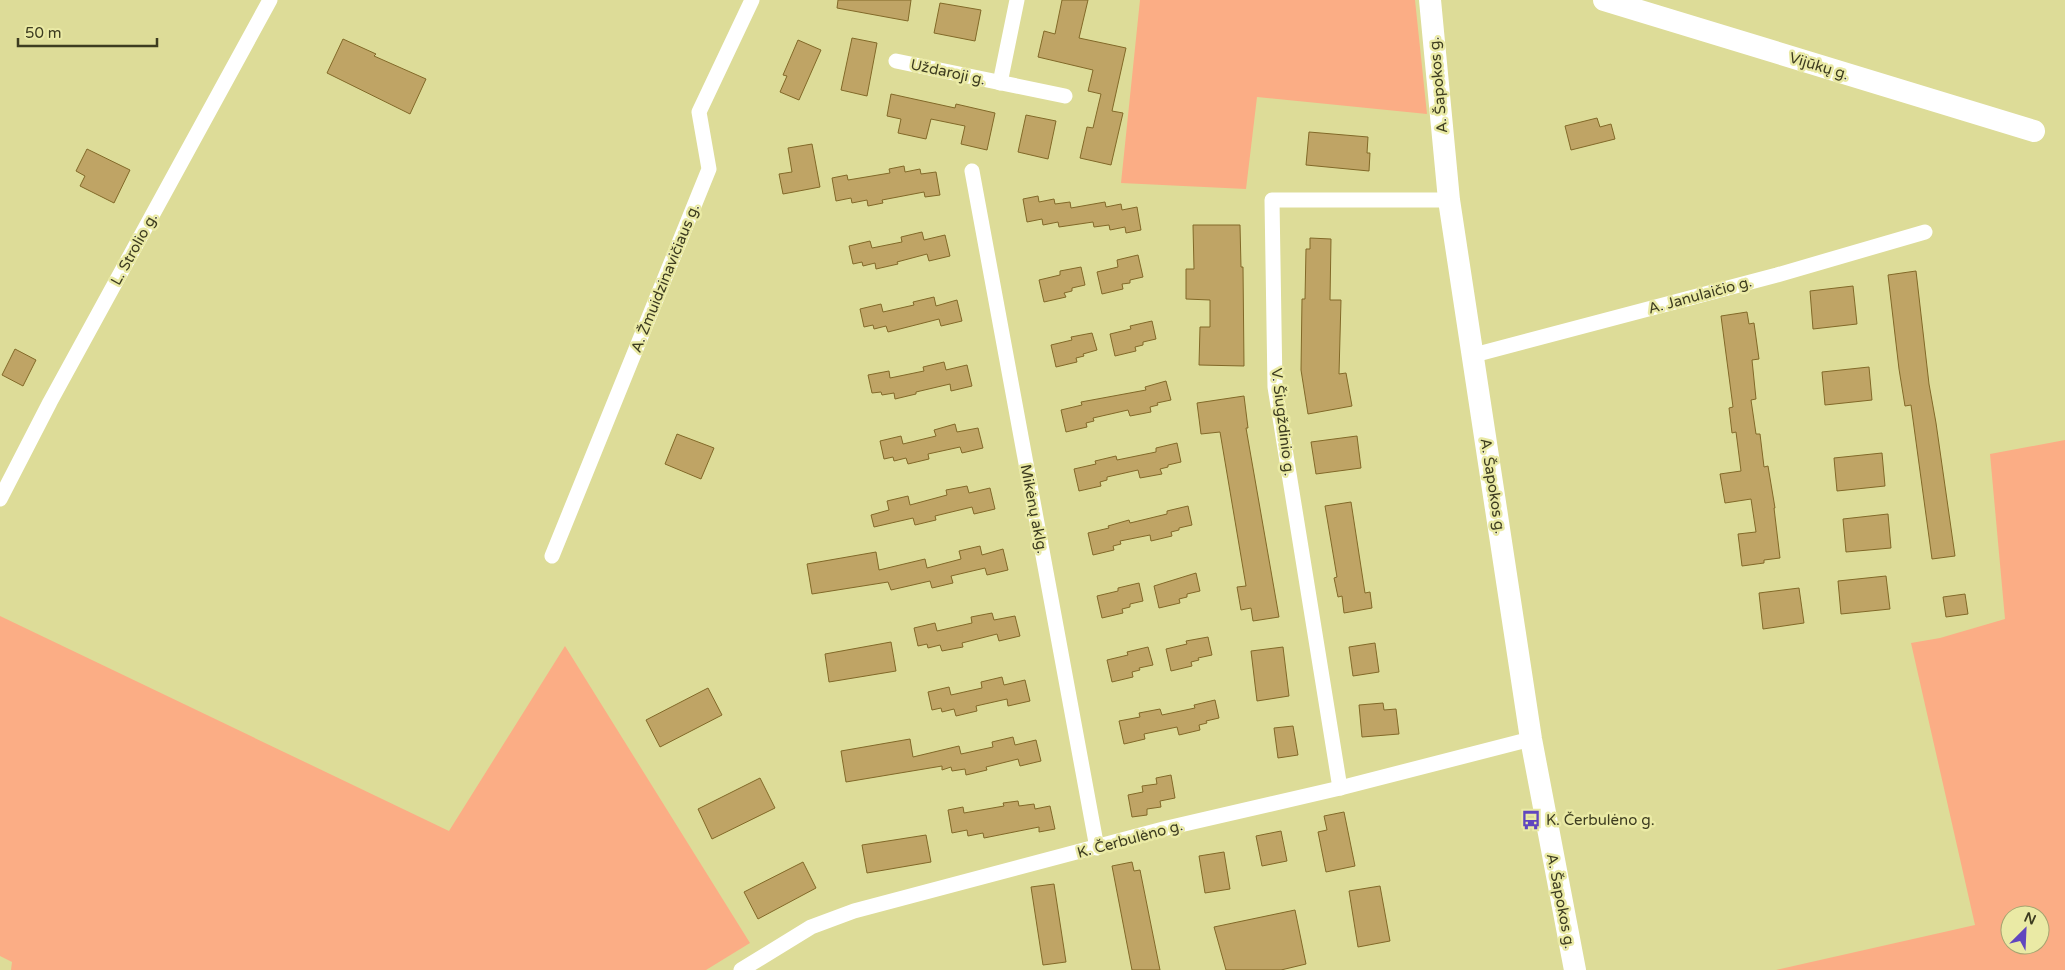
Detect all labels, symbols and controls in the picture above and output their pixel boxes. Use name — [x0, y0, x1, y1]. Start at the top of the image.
scale bar — [18, 15, 156, 47]
text: 50 m — [25, 24, 62, 42]
street label: A. Šapokos g. — [1425, 36, 1451, 134]
street label: Vijūkų g. — [1787, 48, 1851, 84]
street label: Uždaroji g. — [909, 55, 987, 89]
street label: A. Žmuidzinavičiaus g. — [627, 201, 703, 355]
street label: L. Strolio g. — [107, 210, 161, 288]
street label: A. Janulaičio g. — [1646, 273, 1754, 317]
street label: V. Šiugždinio g. — [1267, 367, 1299, 477]
street label: A. Šapokos g. — [1477, 437, 1509, 535]
street label: Mikėnų aklg. — [1017, 463, 1051, 555]
bus stop icon: K. Čerbulėno g. — [1520, 809, 1542, 831]
place label: K. Čerbulėno g. — [1546, 811, 1655, 829]
street label: K. Čerbulėno g. — [1075, 816, 1185, 862]
street label: A. Šapokos g. — [1543, 852, 1579, 950]
north arrow — [2000, 905, 2050, 955]
text: N — [2021, 909, 2039, 929]

